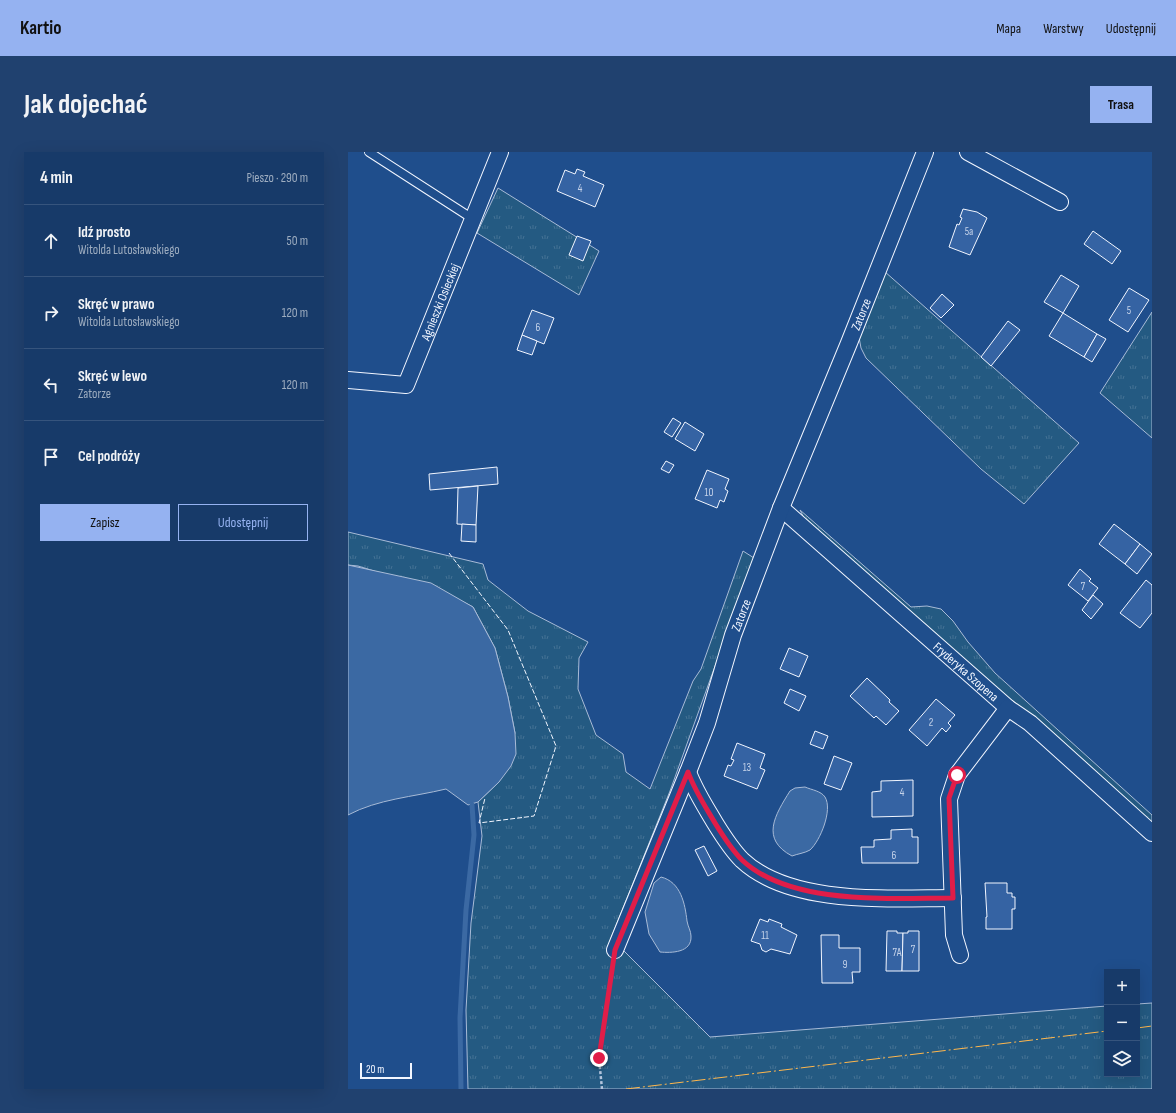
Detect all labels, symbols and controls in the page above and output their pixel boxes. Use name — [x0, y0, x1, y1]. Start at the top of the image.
text: Kartio — [20, 17, 62, 40]
text: Mapa — [996, 20, 1021, 37]
text: Warstwy — [1043, 20, 1084, 37]
text: Udostępnij — [1106, 20, 1156, 37]
button: Trasa — [1090, 86, 1152, 123]
text: Jak dojechać — [24, 88, 147, 121]
text: 4 min — [40, 168, 73, 188]
text: Pieszo · 290 m — [246, 170, 308, 186]
house number: 4 — [578, 182, 583, 195]
text: Idź prosto — [78, 223, 131, 242]
house number: 5a — [965, 225, 973, 238]
icon: ahead — [40, 230, 62, 252]
text: 50 m — [287, 233, 308, 249]
text: Witolda Lutosławskiego — [78, 242, 180, 258]
street label: Agnieszki Osieckiej — [417, 261, 463, 344]
text: Skręć w prawo — [78, 295, 155, 314]
street label: Zatorze — [848, 296, 875, 333]
icon: right — [40, 302, 62, 324]
house number: 5 — [1127, 304, 1131, 317]
text: 120 m — [282, 305, 308, 321]
text: Witolda Lutosławskiego — [78, 314, 180, 330]
house number: 6 — [536, 321, 541, 334]
text: Skręć w lewo — [78, 367, 147, 386]
icon: left — [40, 374, 62, 396]
text: 120 m — [282, 377, 308, 393]
text: Zatorze — [78, 386, 111, 402]
icon: arrive — [40, 446, 62, 468]
text: Cel podróży — [78, 447, 140, 466]
house number: 10 — [705, 486, 713, 499]
button: Zapisz — [40, 504, 170, 541]
button: Udostępnij — [178, 504, 308, 541]
house number: 7 — [1081, 580, 1086, 593]
street label: Zatorze — [728, 597, 755, 634]
street label: Fryderyka Szopena — [930, 639, 1002, 705]
house number: 2 — [929, 716, 934, 729]
house number: 13 — [743, 761, 752, 774]
route start — [948, 766, 966, 784]
house number: 4 — [900, 786, 905, 799]
house number: 6 — [892, 849, 897, 862]
house number: 11 — [761, 929, 769, 942]
house number: 7 — [911, 943, 916, 956]
house number: 7A — [893, 946, 902, 959]
house number: 9 — [843, 958, 848, 971]
map controls — [1104, 969, 1140, 1077]
button: + — [1104, 969, 1140, 1005]
button: − — [1104, 1005, 1140, 1041]
button: layers — [1104, 1041, 1140, 1077]
route end — [590, 1049, 608, 1067]
scale bar — [360, 1061, 412, 1080]
text: 20 m — [366, 1063, 384, 1076]

